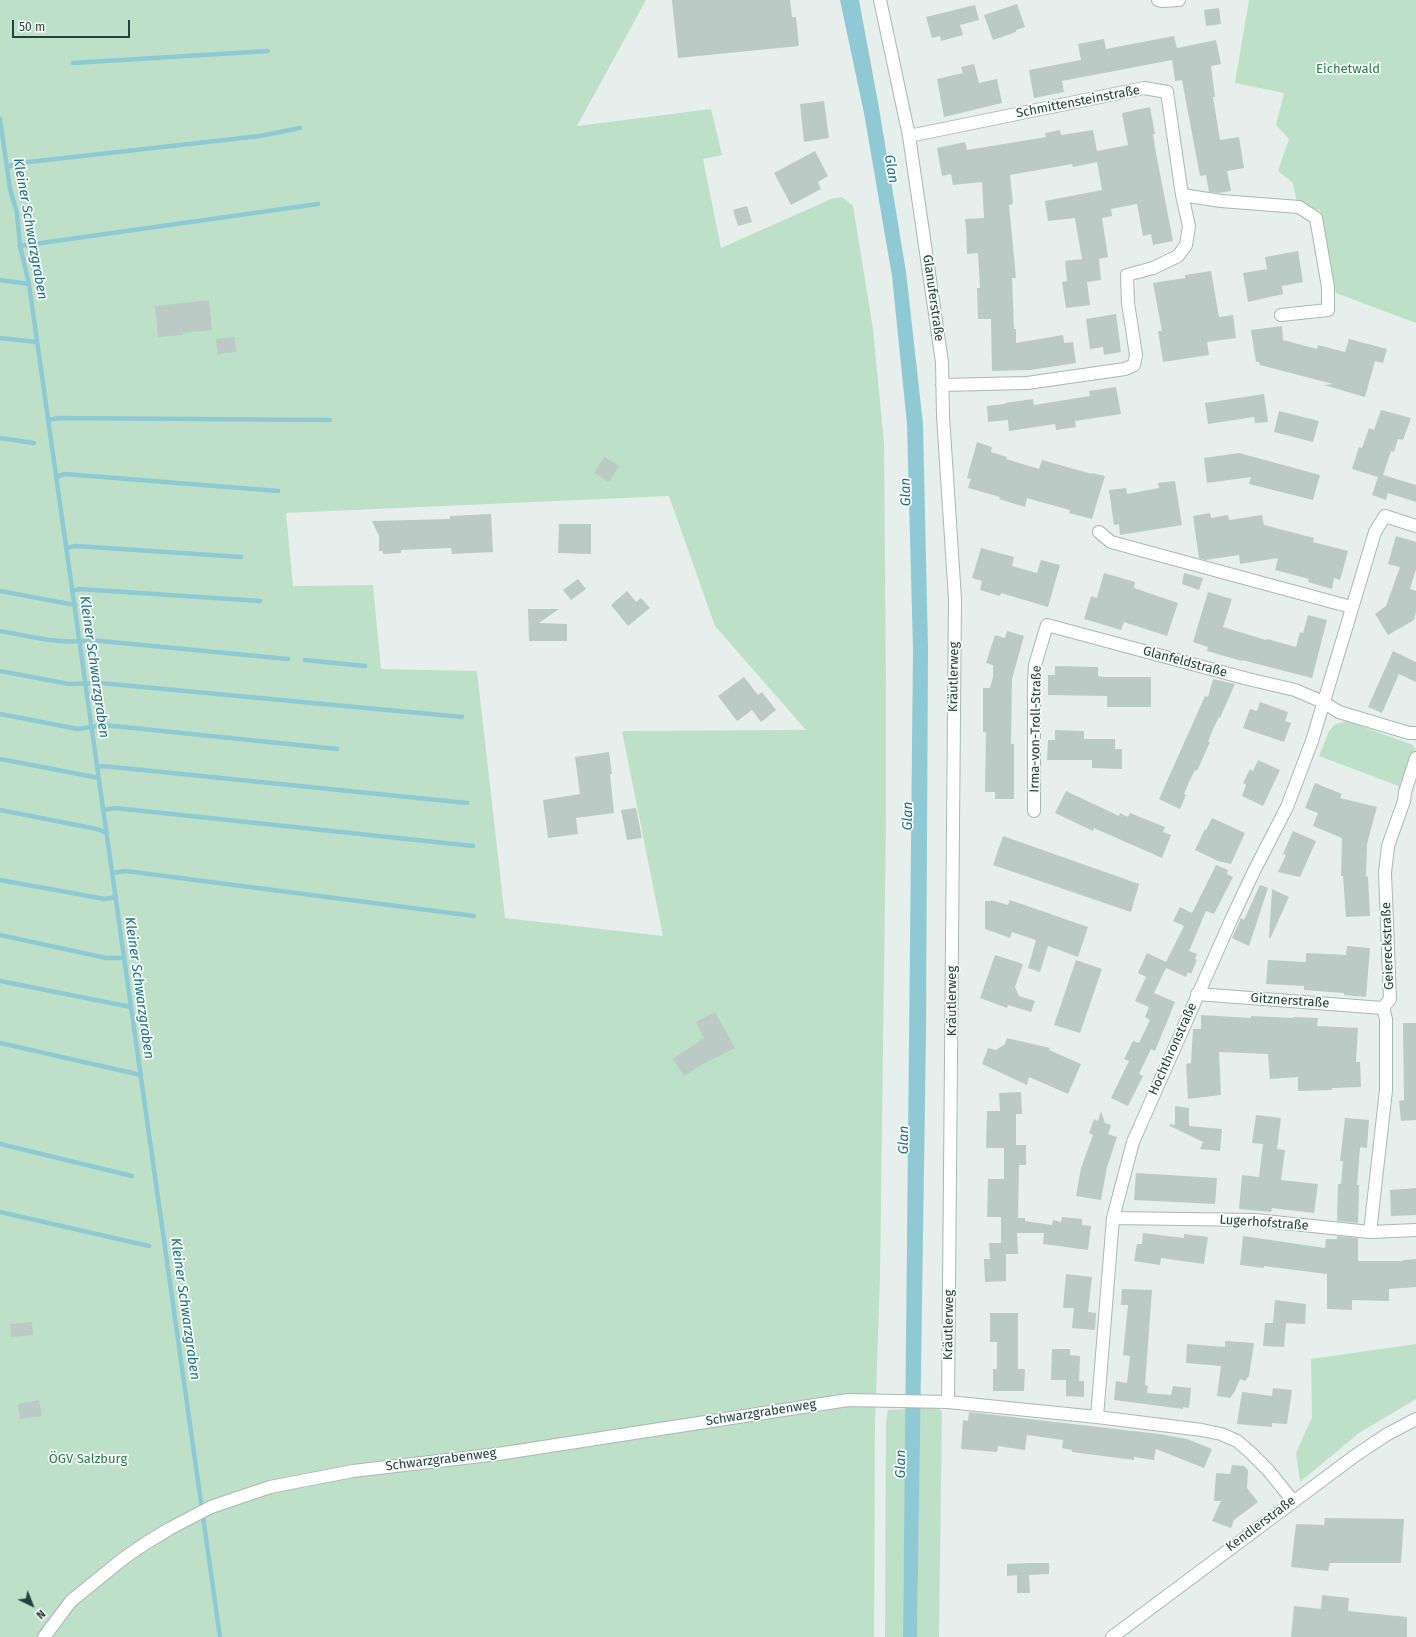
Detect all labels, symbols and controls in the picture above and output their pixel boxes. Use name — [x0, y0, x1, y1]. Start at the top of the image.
scale bar — [14, 12, 132, 38]
text: 50 m — [19, 20, 45, 34]
park label: Eichetwald — [1316, 61, 1380, 77]
street label: Schmittensteinstraße — [1015, 82, 1141, 122]
water label: Glan — [880, 153, 902, 185]
water label: Kleiner Schwarzgraben — [9, 157, 51, 301]
street label: Glanuferstraße — [919, 254, 947, 342]
water label: Glan — [897, 477, 915, 507]
water label: Kleiner Schwarzgraben — [76, 595, 112, 739]
street label: Kräutlerweg — [946, 642, 962, 712]
street label: Glanfeldstraße — [1141, 643, 1229, 681]
street label: Irma-von-Troll-Straße — [1027, 665, 1045, 793]
water label: Glan — [899, 801, 917, 831]
street label: Geiereckstraße — [1379, 902, 1397, 990]
water label: Kleiner Schwarzgraben — [121, 916, 157, 1060]
street label: Kräutlerweg — [944, 966, 960, 1036]
street label: Gitznerstraße — [1250, 990, 1330, 1012]
street label: Hochthronstraße — [1146, 1000, 1200, 1098]
water label: Glan — [895, 1125, 913, 1155]
street label: Lugerhofstraße — [1219, 1212, 1309, 1234]
water label: Kleiner Schwarzgraben — [167, 1237, 203, 1381]
street label: Kräutlerweg — [941, 1290, 957, 1360]
street label: Schwarzgrabenweg — [705, 1397, 817, 1429]
street label: Schwarzgrabenweg — [385, 1445, 497, 1475]
water label: Glan — [892, 1449, 910, 1479]
park label: ÖGV Salzburg — [49, 1451, 127, 1467]
street label: Kendlerstraße — [1223, 1493, 1299, 1555]
north arrow — [12, 1585, 52, 1625]
text: N — [33, 1607, 48, 1621]

